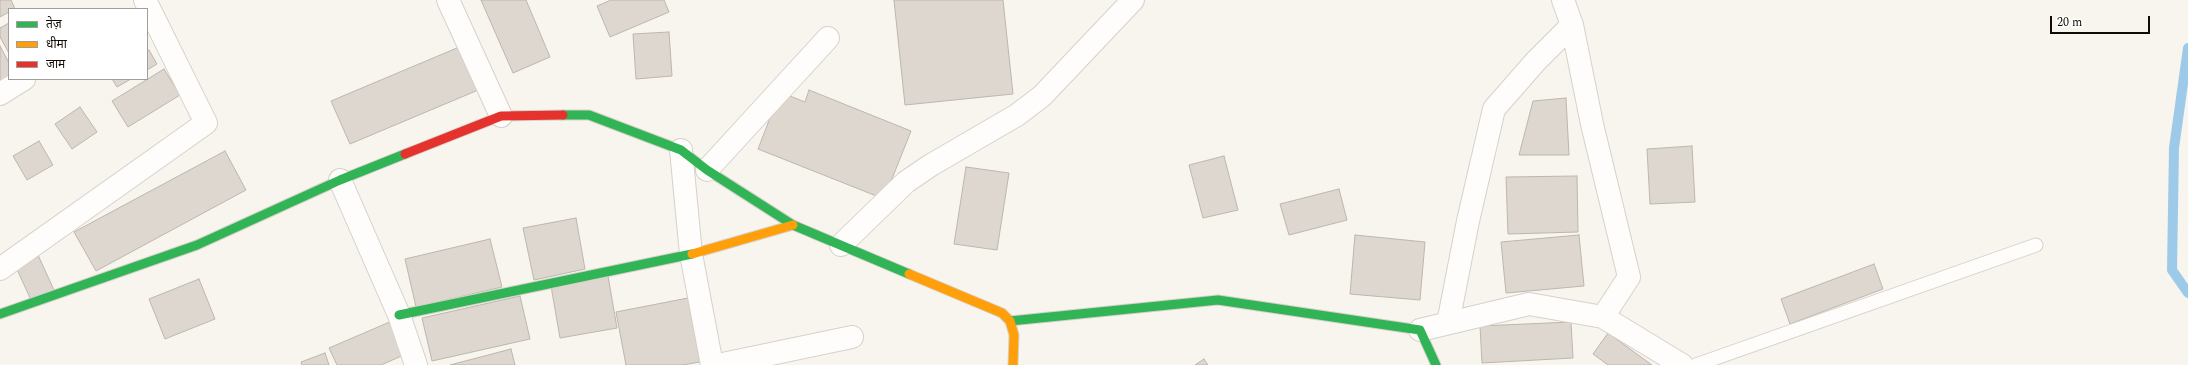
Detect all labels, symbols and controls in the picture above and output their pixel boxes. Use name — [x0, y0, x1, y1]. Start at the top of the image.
legend — [8, 8, 148, 80]
scale bar — [2052, 8, 2152, 34]
text: 20 m — [2057, 13, 2082, 32]
text: तेज़ — [46, 15, 62, 34]
text: धीमा — [46, 35, 67, 54]
text: जाम — [46, 55, 65, 74]

